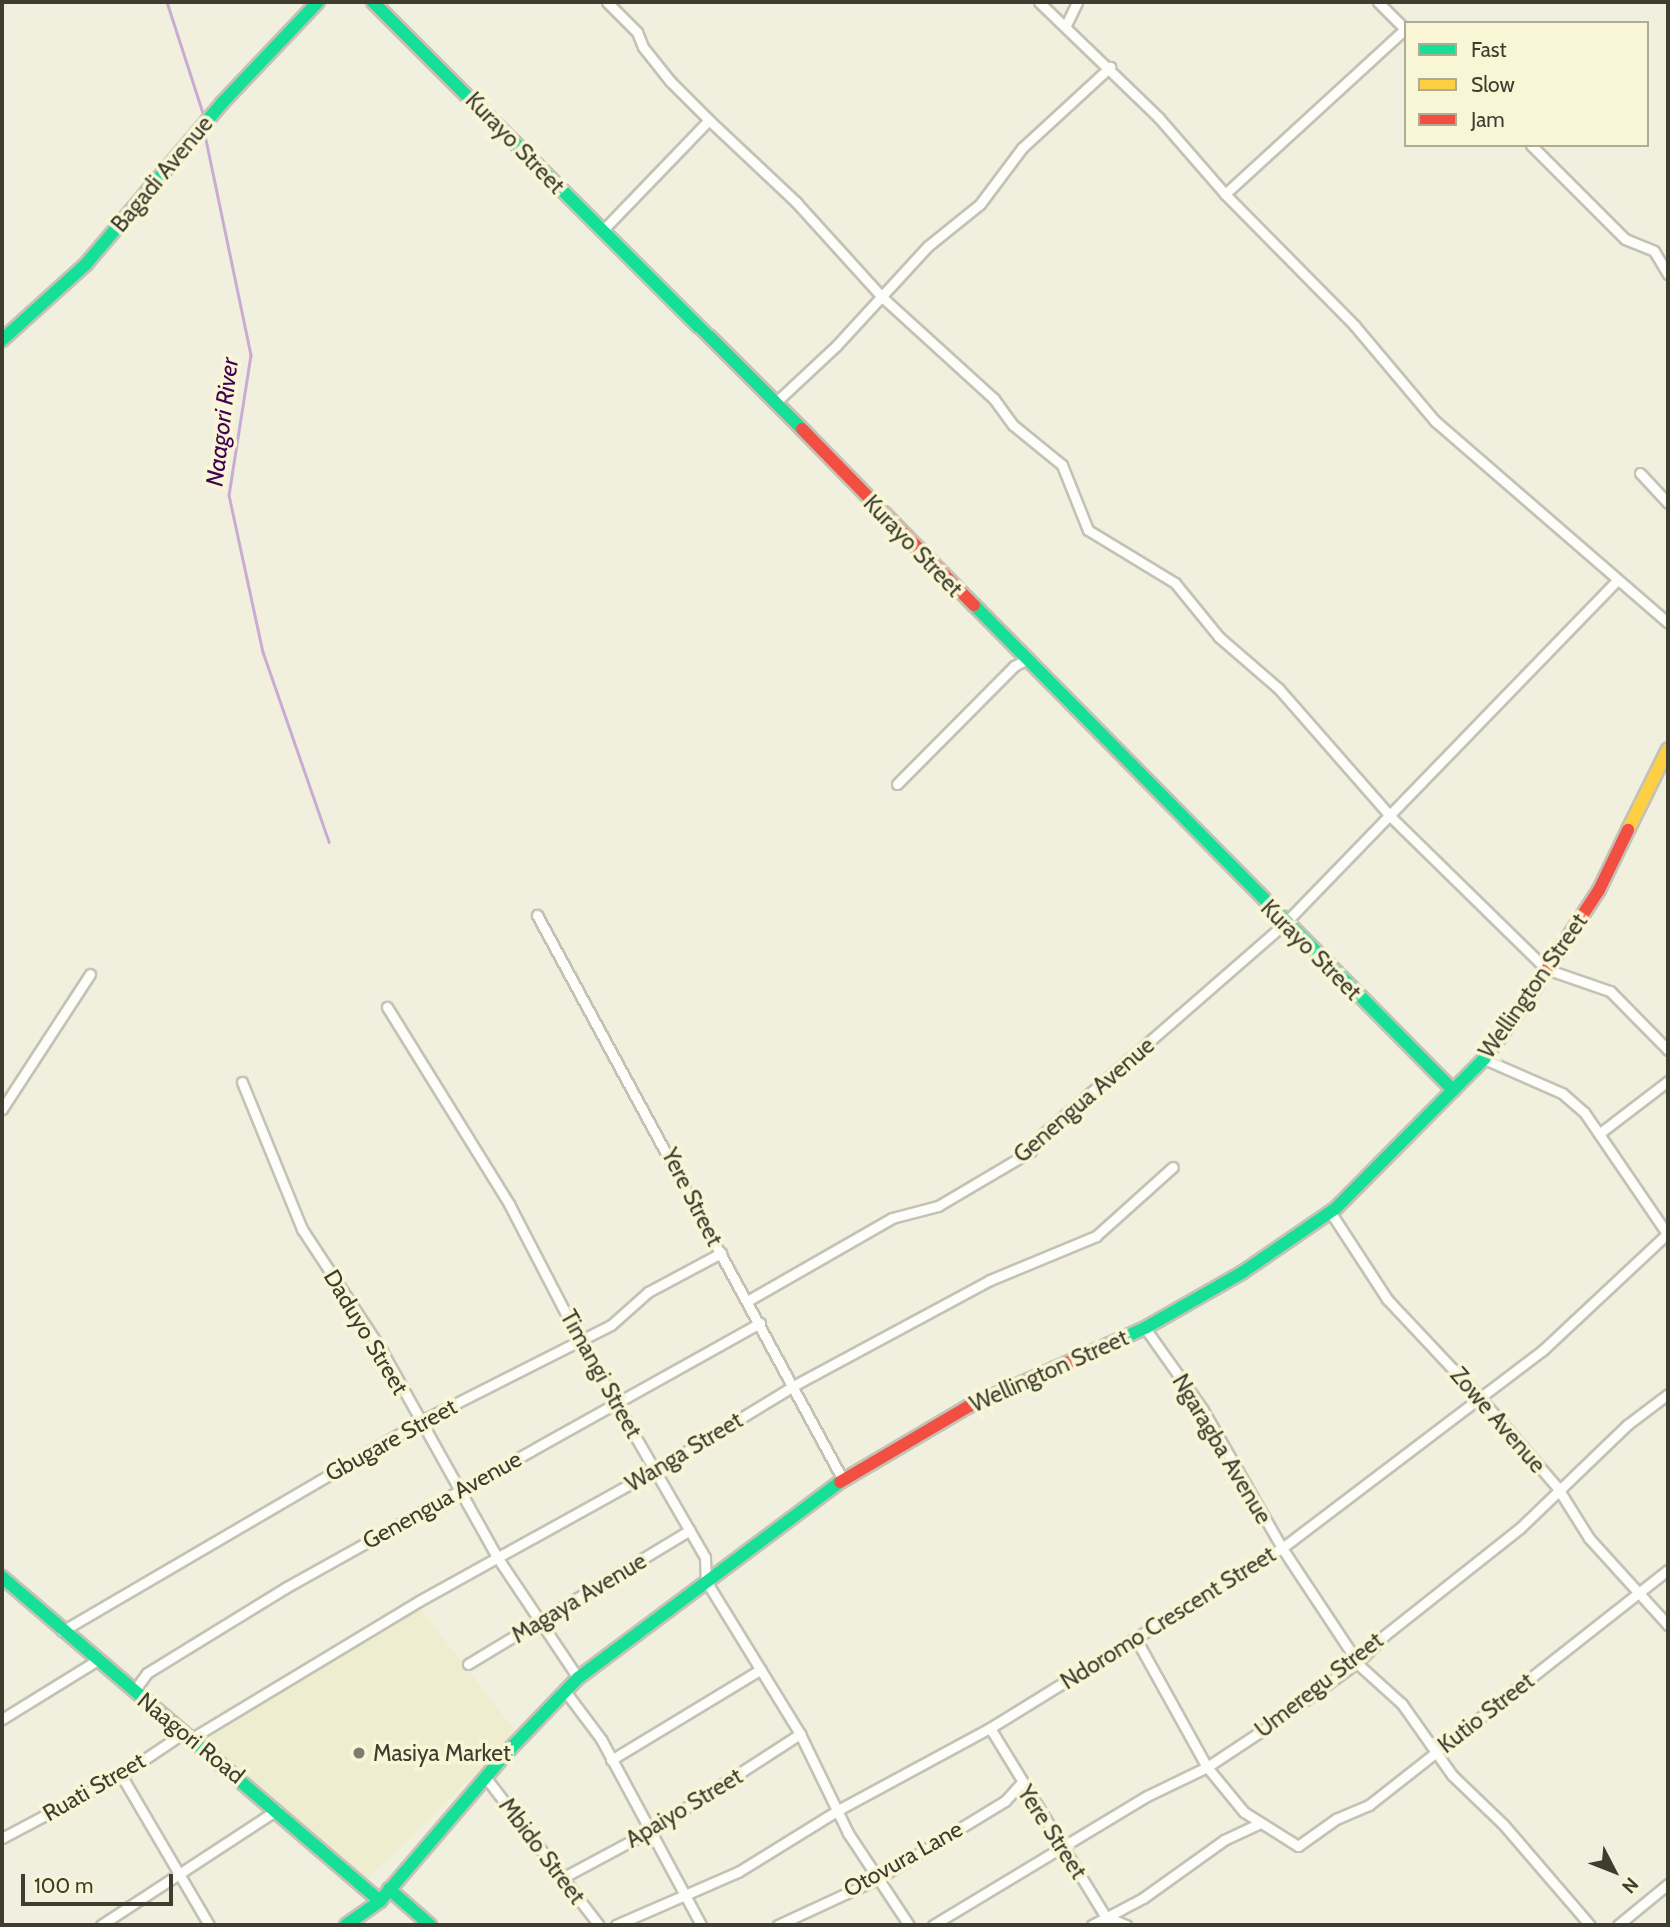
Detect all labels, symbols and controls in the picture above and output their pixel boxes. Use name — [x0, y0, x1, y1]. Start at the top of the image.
legend — [1404, 21, 1649, 147]
text: Fast — [1471, 37, 1507, 62]
text: Slow — [1471, 72, 1515, 97]
street label: Kurayo Street — [460, 86, 570, 200]
text: Jam — [1471, 107, 1505, 132]
street label: Bagadi Avenue — [105, 110, 219, 238]
water label: Naagori River — [200, 356, 244, 488]
street label: Kurayo Street — [858, 489, 968, 603]
street label: Kurayo Street — [1255, 894, 1367, 1006]
street label: Wellington Street — [1473, 908, 1593, 1064]
street label: Genengua Avenue — [1008, 1031, 1160, 1169]
street label: Yere Street — [656, 1144, 728, 1250]
street label: Daduyo Street — [318, 1265, 414, 1399]
street label: Timangi Street — [554, 1305, 648, 1443]
street label: Wellington Street — [966, 1324, 1132, 1418]
street label: Zowe Avenue — [1445, 1362, 1551, 1478]
street label: Ngaragba Avenue — [1166, 1369, 1278, 1529]
street label: Gbugare Street — [321, 1393, 461, 1487]
street label: Wanga Street — [621, 1406, 747, 1498]
street label: Genengua Avenue — [358, 1445, 526, 1555]
street label: Ndoromo Crescent Street — [1056, 1541, 1280, 1695]
street label: Magaya Avenue — [507, 1547, 651, 1649]
street label: Umeregu Street — [1250, 1626, 1388, 1744]
street label: Kutio Street — [1433, 1667, 1539, 1759]
street label: Naagori Road — [132, 1687, 250, 1789]
place label: Masiya Market — [373, 1739, 511, 1767]
marker: Masiya Market — [351, 1745, 367, 1761]
street label: Ruati Street — [38, 1747, 150, 1827]
street label: Apaiyo Street — [621, 1762, 747, 1854]
street label: Yere Street — [1012, 1780, 1092, 1884]
street label: Mbido Street — [493, 1792, 591, 1910]
street label: Otovura Lane — [839, 1815, 967, 1903]
north arrow — [1579, 1836, 1649, 1906]
scale bar — [24, 1860, 177, 1904]
text: 100 m — [34, 1873, 93, 1898]
text: N — [1617, 1873, 1643, 1898]

